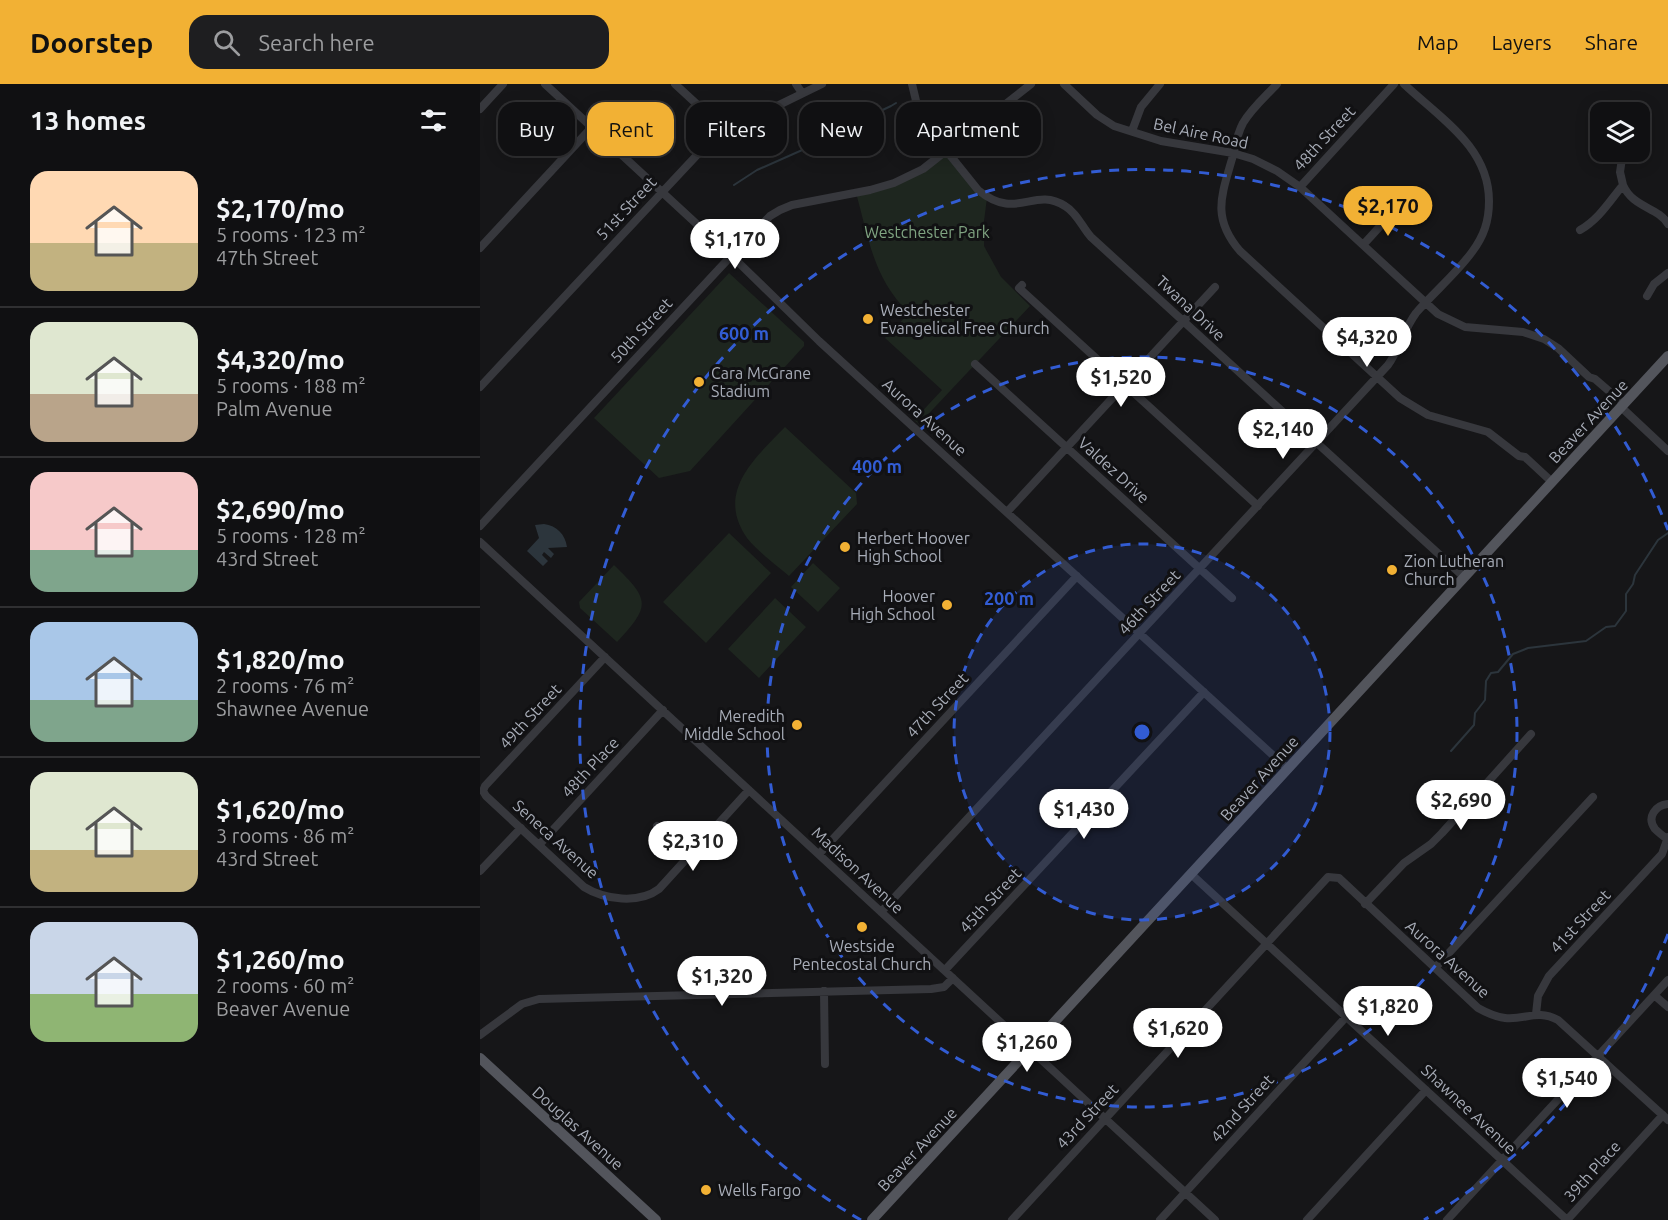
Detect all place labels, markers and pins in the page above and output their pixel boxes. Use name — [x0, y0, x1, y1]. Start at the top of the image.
pin: $2,170 — [1339, 186, 1437, 237]
pin: $1,170 — [686, 219, 784, 270]
place label: Westchester Evangelical Free Church — [880, 301, 1050, 337]
marker: Westchester Evangelical Free Church — [861, 312, 875, 326]
pin: $4,320 — [1318, 317, 1416, 368]
pin: $1,520 — [1072, 357, 1170, 408]
place label: Cara McGrane Stadium — [711, 364, 811, 400]
marker: Cara McGrane Stadium — [692, 375, 706, 389]
pin: $2,140 — [1234, 409, 1332, 460]
place label: Herbert Hoover High School — [857, 529, 970, 565]
marker: Herbert Hoover High School — [838, 540, 852, 554]
place label: Zion Lutheran Church — [1404, 552, 1504, 588]
marker: Zion Lutheran Church — [1385, 563, 1399, 577]
place label: Hoover High School — [850, 587, 935, 623]
marker: Hoover High School — [940, 598, 954, 612]
place label: Meredith Middle School — [684, 707, 785, 743]
marker: Meredith Middle School — [790, 718, 804, 732]
centre of rings — [1132, 722, 1152, 742]
pin: $2,690 — [1412, 780, 1510, 831]
pin: $1,430 — [1035, 789, 1133, 840]
pin: $2,310 — [644, 821, 742, 872]
marker: Westside Pentecostal Church — [855, 920, 869, 934]
place label: Westside Pentecostal Church — [792, 937, 932, 973]
pin: $1,320 — [673, 956, 771, 1007]
pin: $1,820 — [1339, 986, 1437, 1037]
pin: $1,620 — [1129, 1008, 1227, 1059]
pin: $1,260 — [978, 1022, 1076, 1073]
pin: $1,540 — [1518, 1058, 1616, 1109]
place label: Wells Fargo — [718, 1181, 801, 1199]
marker: Wells Fargo — [699, 1183, 713, 1197]

